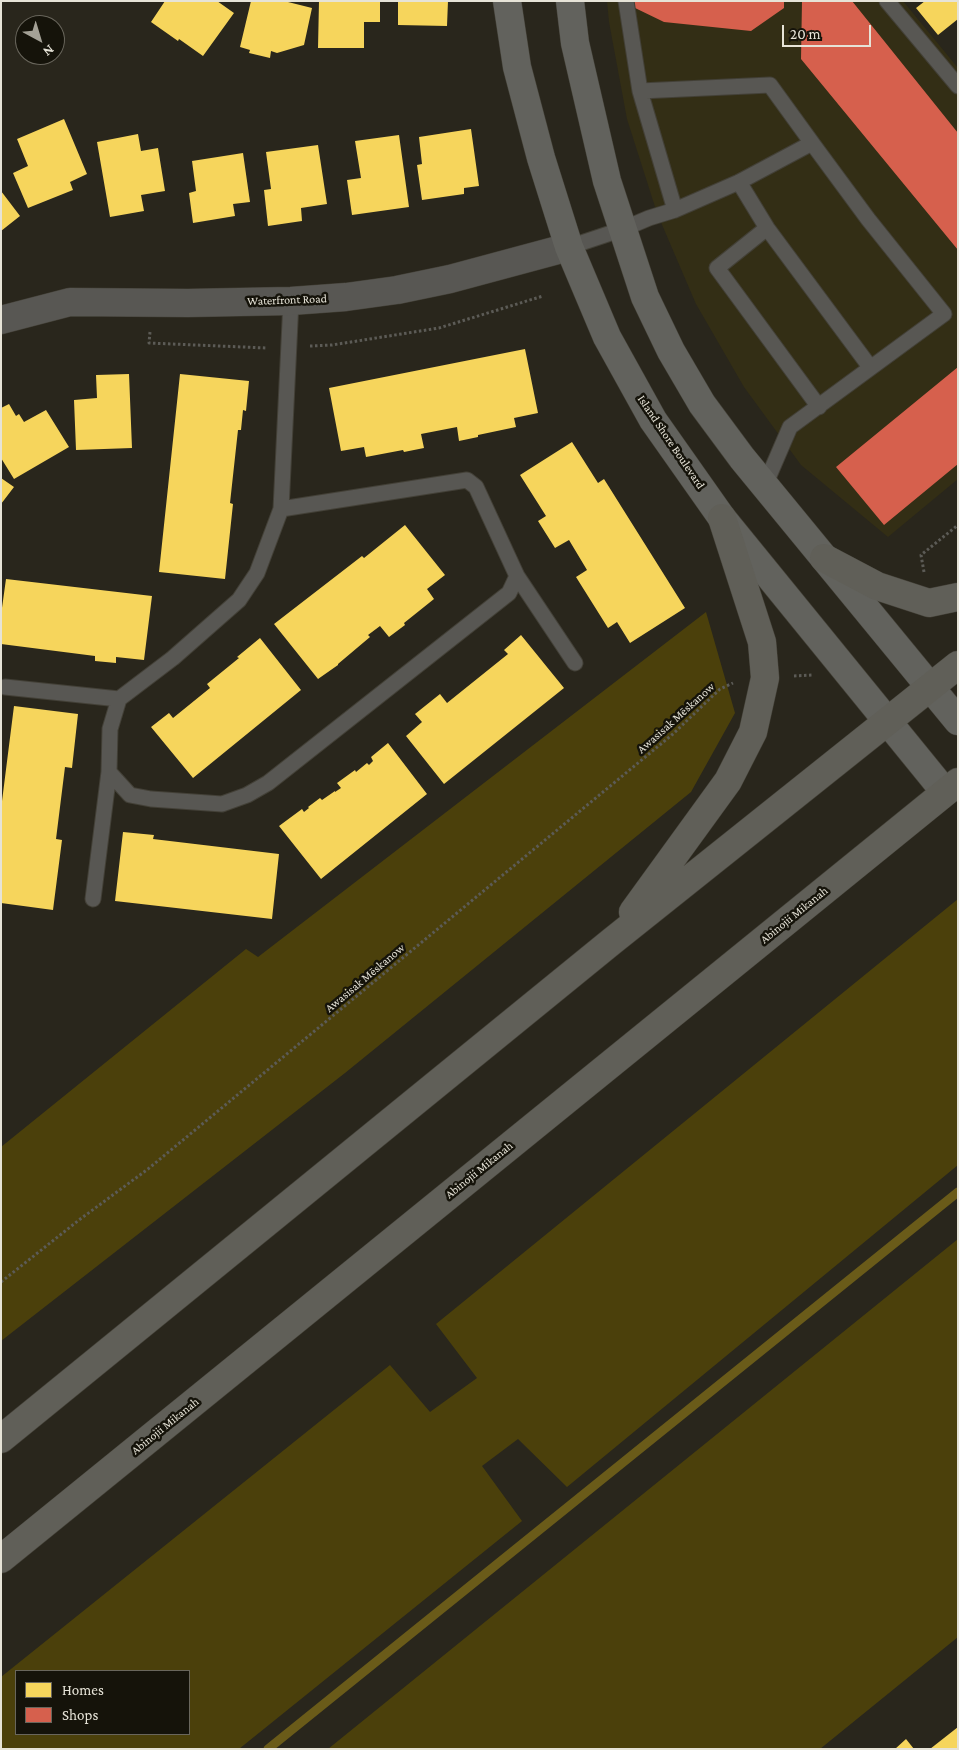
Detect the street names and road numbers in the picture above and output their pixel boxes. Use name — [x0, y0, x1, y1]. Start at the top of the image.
street label: Waterfront Road — [247, 291, 327, 309]
street label: Island Shore Boulevard — [634, 392, 708, 492]
street label: Awasisak Mēskanow — [634, 679, 718, 757]
street label: Abinojii Mikanah — [757, 883, 831, 947]
street label: Awasisak Mēskanow — [322, 941, 408, 1015]
street label: Abinojii Mikanah — [442, 1138, 516, 1202]
street label: Abinojii Mikanah — [128, 1394, 202, 1458]

